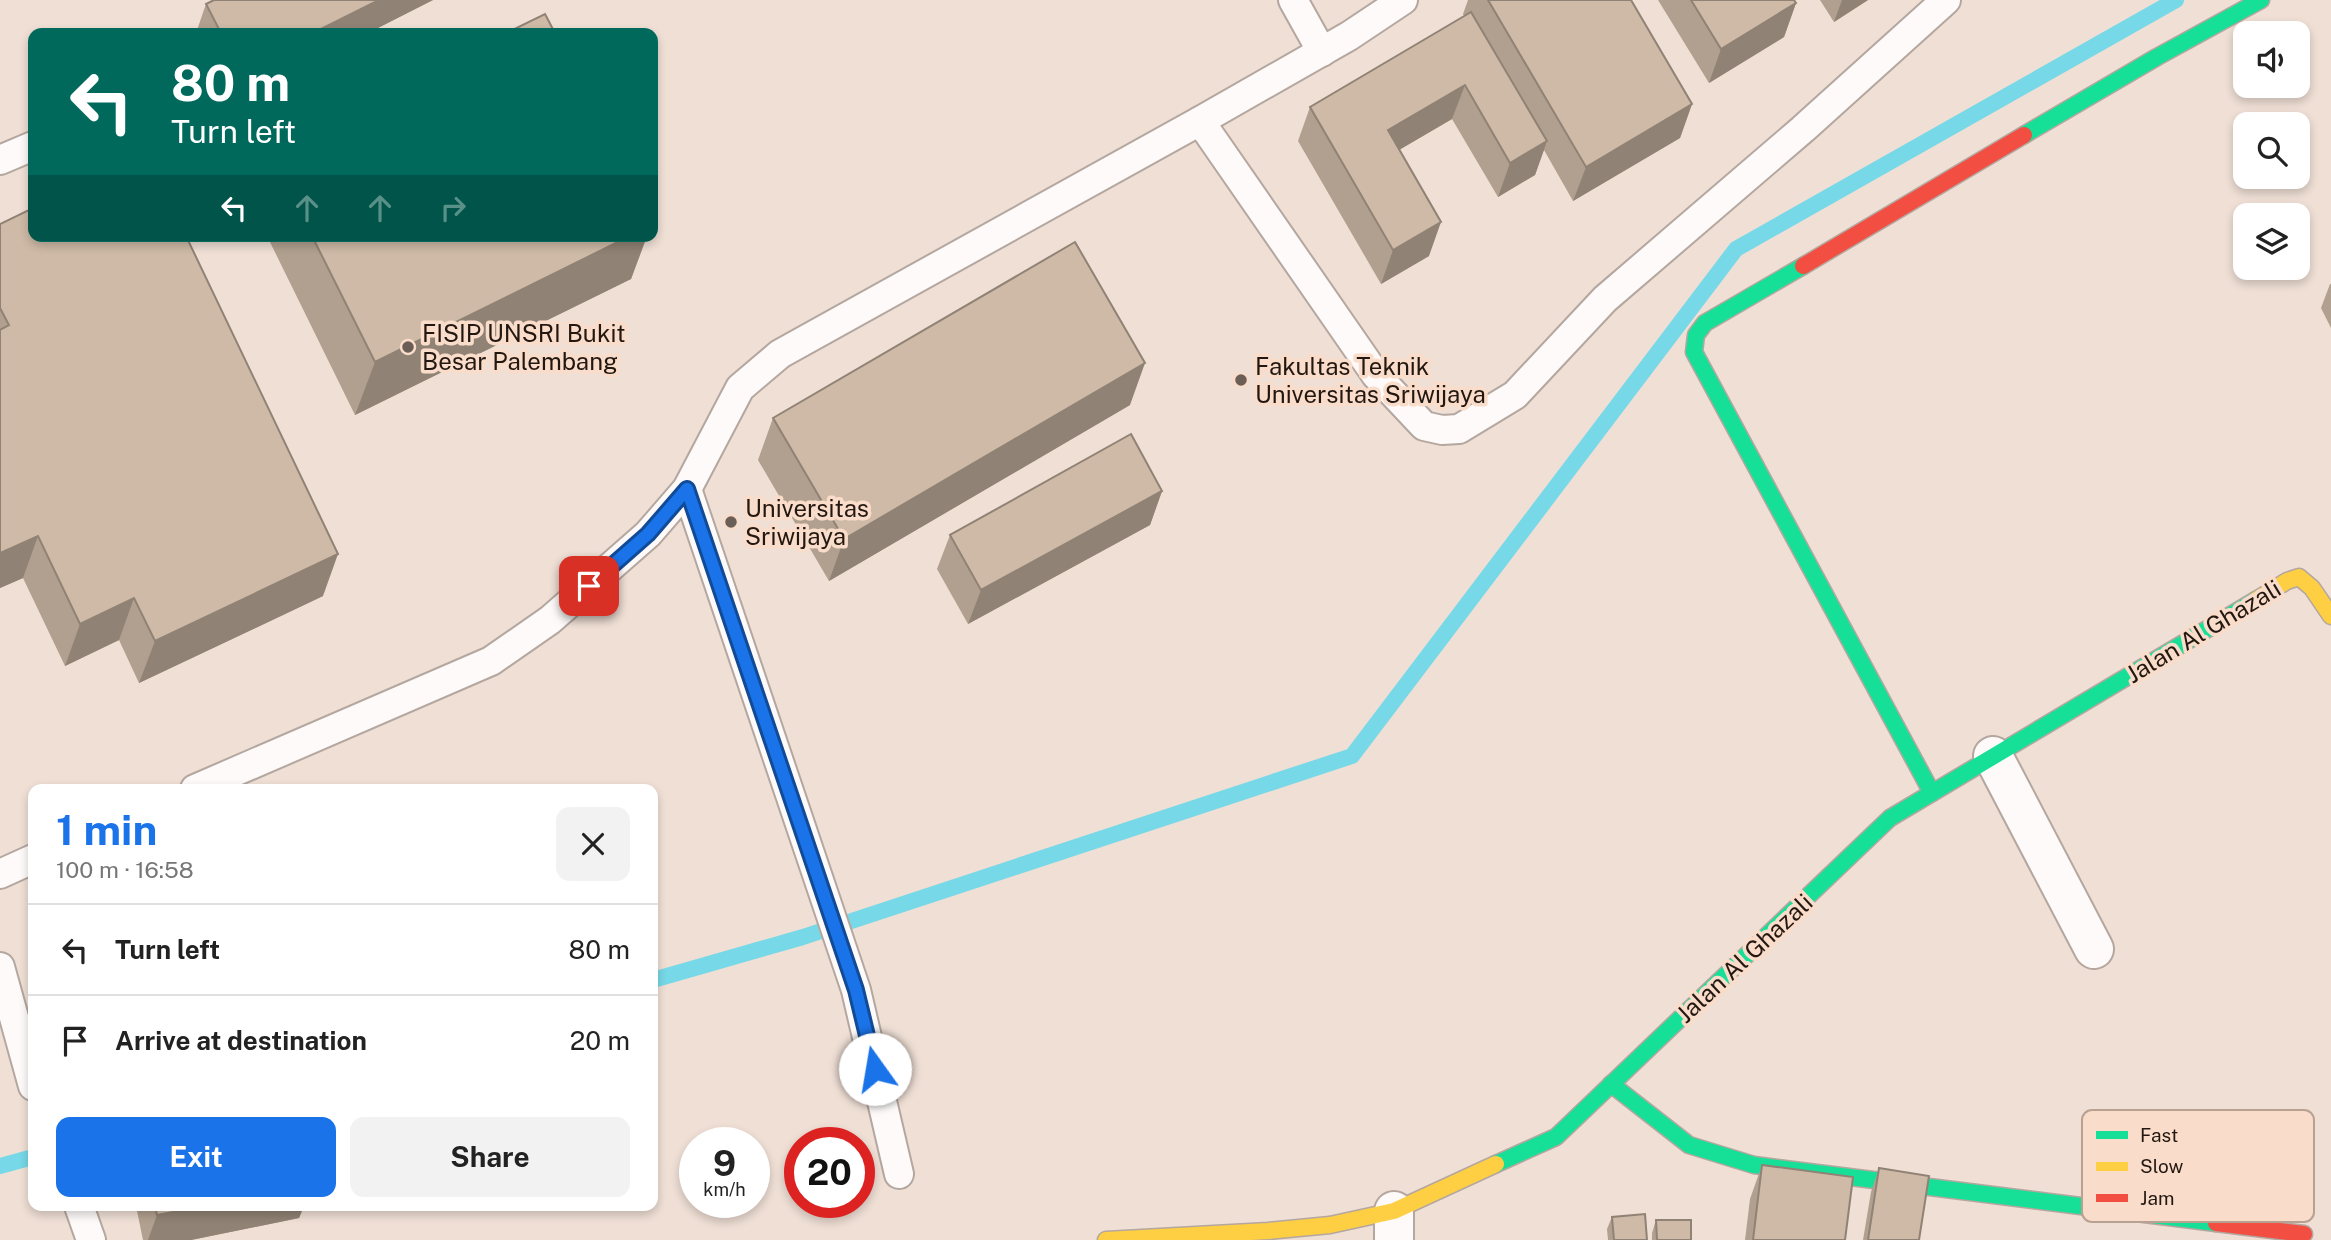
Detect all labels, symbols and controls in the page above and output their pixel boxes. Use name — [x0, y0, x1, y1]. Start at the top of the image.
map controls — [2233, 21, 2310, 280]
button: sound — [2233, 21, 2310, 98]
text: 80 m — [171, 54, 290, 112]
icon: left — [56, 56, 147, 147]
button: search — [2233, 112, 2310, 189]
text: Turn left — [171, 113, 296, 150]
icon: left — [215, 189, 253, 227]
icon: ahead — [288, 189, 326, 227]
icon: ahead — [361, 189, 399, 227]
icon: right — [434, 189, 472, 227]
button: layers — [2233, 203, 2310, 280]
place label: FISIP UNSRI Bukit Besar Palembang — [422, 319, 626, 375]
marker: FISIP UNSRI Bukit Besar Palembang — [400, 339, 416, 355]
place label: Fakultas Teknik Universitas Sriwijaya — [1255, 352, 1486, 408]
marker: Fakultas Teknik Universitas Sriwijaya — [1233, 372, 1249, 388]
place label: Universitas Sriwijaya — [745, 494, 869, 550]
marker: Universitas Sriwijaya — [723, 514, 739, 530]
pin — [559, 556, 619, 616]
icon: arrive — [570, 567, 608, 605]
street label: Jalan Al Ghazali — [2121, 574, 2285, 688]
text: 1 min — [56, 805, 157, 854]
button: close — [556, 807, 630, 881]
text: 100 m · 16:58 — [56, 856, 194, 883]
street label: Jalan Al Ghazali — [1670, 888, 1818, 1028]
icon: left — [56, 931, 94, 969]
text: Turn left — [115, 934, 220, 965]
text: 80 m — [569, 934, 630, 965]
icon: arrive — [56, 1022, 94, 1060]
text: Arrive at destination — [115, 1025, 367, 1056]
text: 20 m — [570, 1025, 630, 1056]
position arrow — [838, 1032, 912, 1106]
legend — [2082, 1110, 2314, 1222]
button: Exit — [56, 1117, 336, 1197]
button: Share — [350, 1117, 630, 1197]
text: Fast — [2140, 1124, 2178, 1146]
speed limit sign: 20 — [784, 1127, 875, 1218]
text: 9 — [713, 1143, 736, 1184]
text: Slow — [2140, 1155, 2184, 1177]
text: km/h — [703, 1179, 746, 1200]
text: Jam — [2140, 1187, 2174, 1209]

